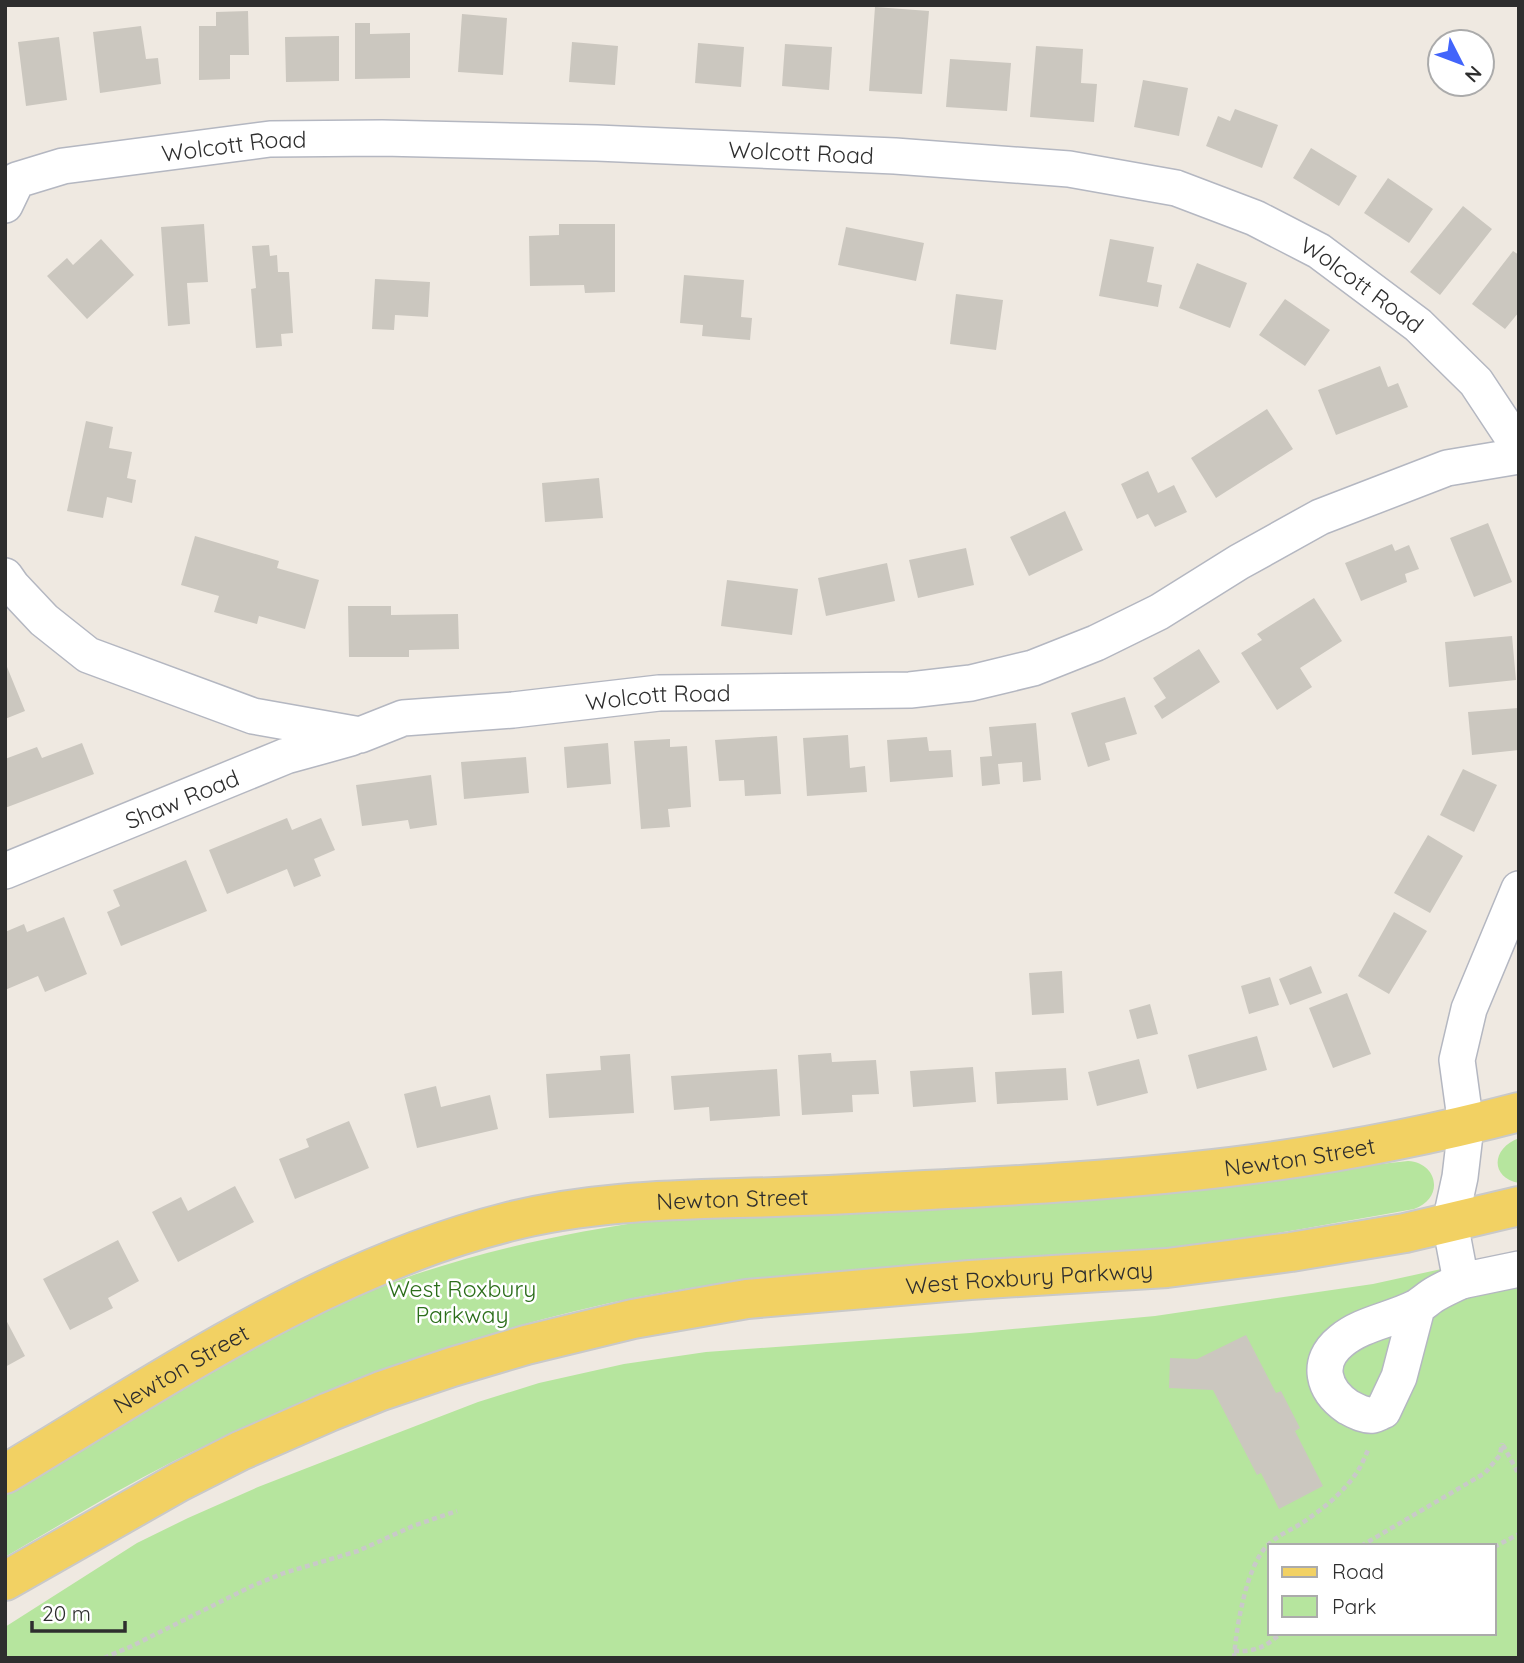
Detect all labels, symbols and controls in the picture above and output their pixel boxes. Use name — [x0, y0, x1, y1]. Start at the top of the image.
north arrow — [1426, 28, 1496, 98]
text: N — [1460, 61, 1487, 88]
street label: Wolcott Road — [160, 124, 306, 168]
street label: Wolcott Road — [728, 134, 875, 170]
street label: Wolcott Road — [1296, 230, 1430, 339]
street label: Wolcott Road — [584, 678, 731, 716]
street label: Shaw Road — [121, 762, 243, 835]
street label: Newton Street — [1222, 1130, 1378, 1182]
street label: Newton Street — [656, 1181, 809, 1216]
street label: West Roxbury Parkway — [904, 1254, 1154, 1300]
park label: West Roxbury Parkway — [388, 1274, 536, 1329]
street label: Newton Street — [107, 1317, 254, 1419]
legend — [1268, 1544, 1496, 1635]
text: Road — [1332, 1558, 1384, 1584]
scale bar — [32, 1590, 124, 1634]
text: Park — [1332, 1593, 1376, 1619]
text: 20 m — [42, 1600, 91, 1626]

